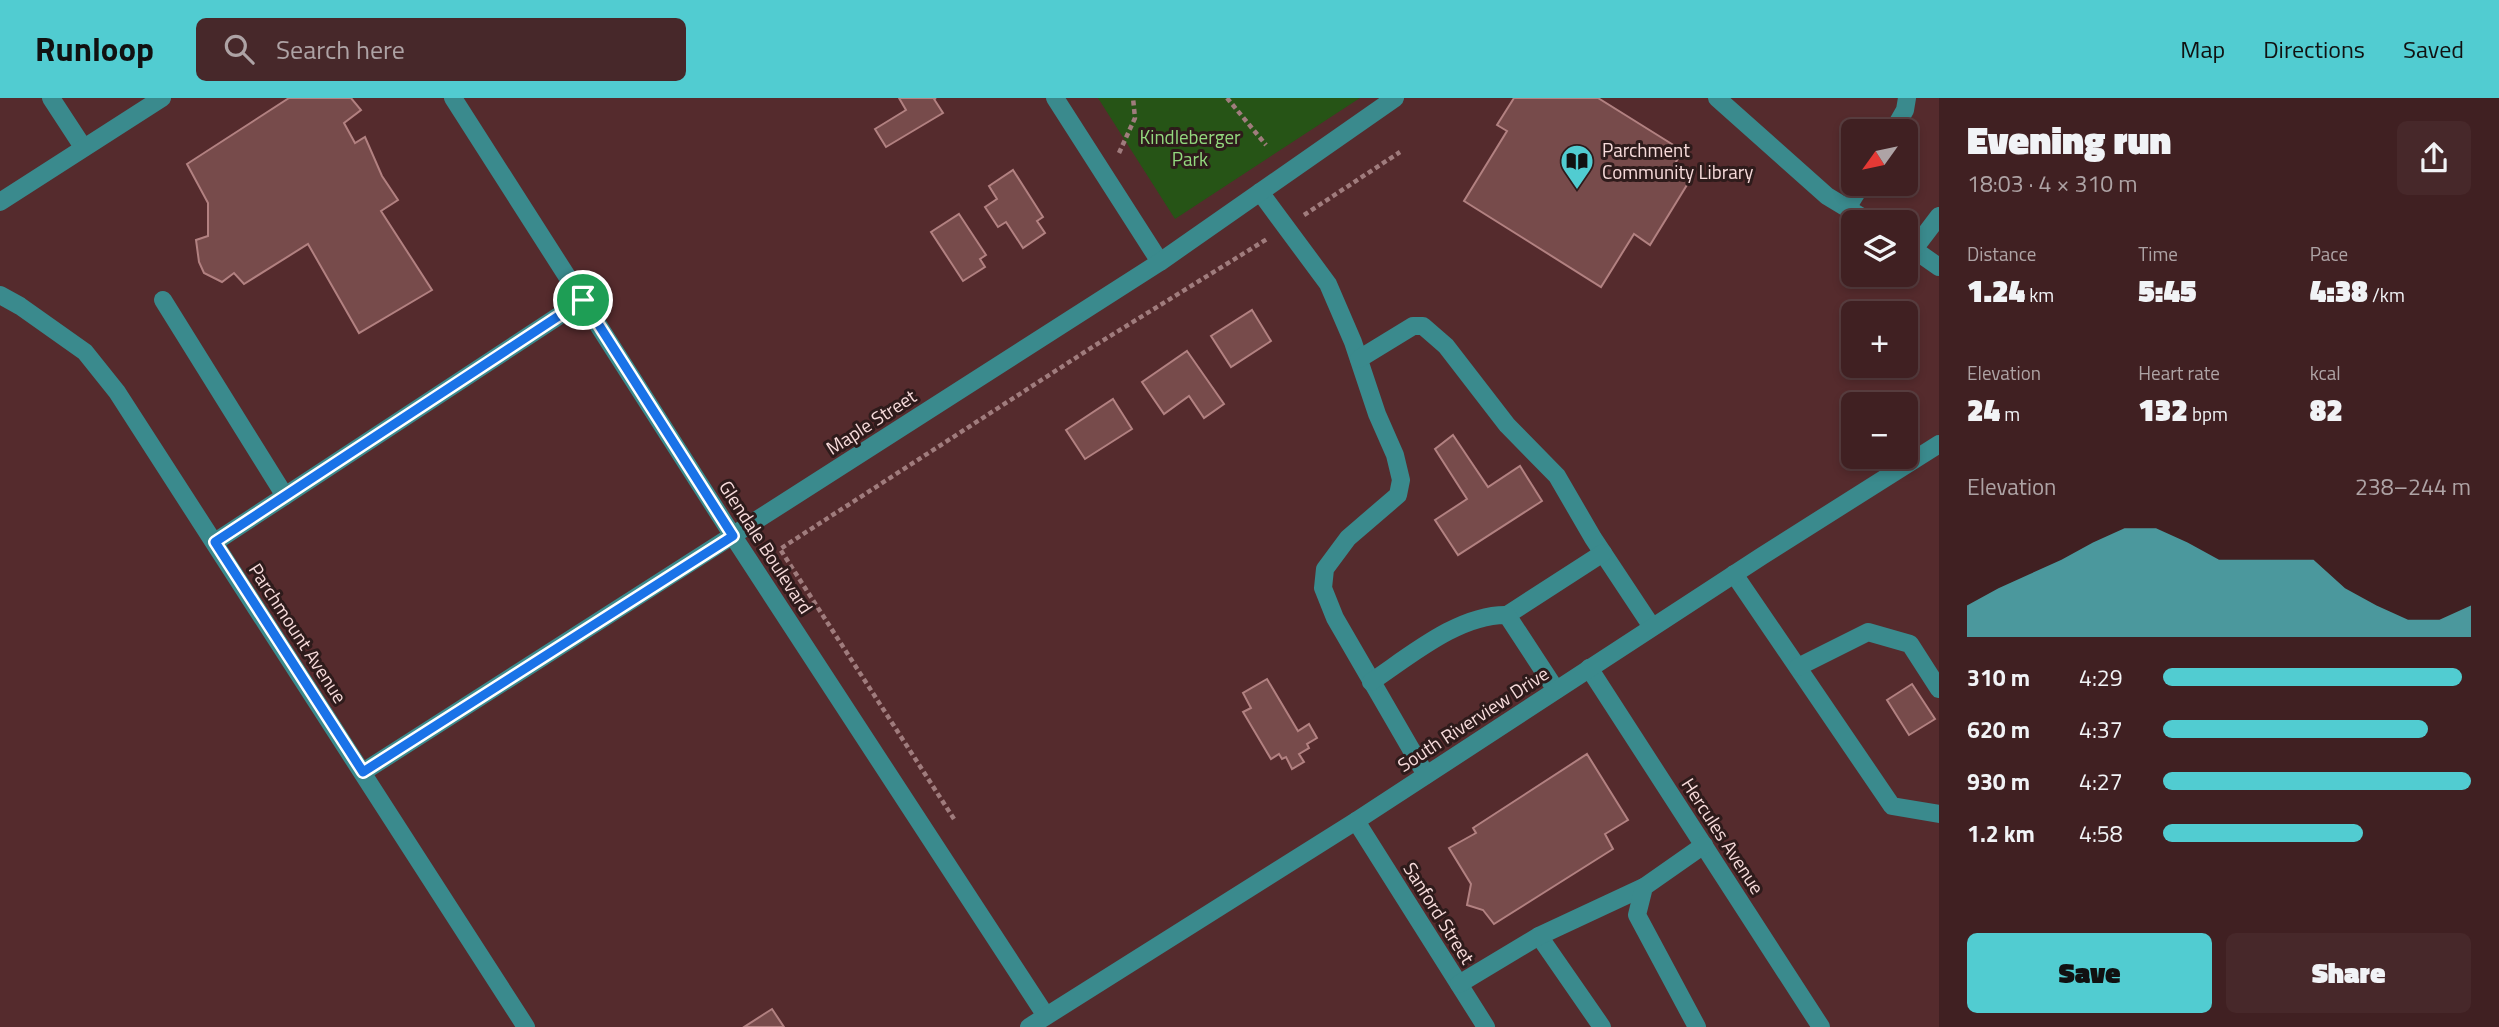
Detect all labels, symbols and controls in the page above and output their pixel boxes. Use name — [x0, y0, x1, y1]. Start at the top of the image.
search box — [196, 18, 686, 81]
text: Runloop — [35, 24, 154, 74]
icon: search — [220, 30, 258, 68]
text: Search here — [276, 30, 405, 69]
text: Map — [2180, 31, 2225, 67]
text: Directions — [2263, 31, 2365, 67]
text: Saved — [2403, 31, 2464, 67]
text: Evening run — [1967, 111, 2171, 169]
north arrow — [1841, 119, 1918, 196]
map controls — [1841, 119, 1918, 469]
button: share — [2397, 121, 2471, 195]
park label: Kindleberger Park — [1139, 122, 1241, 173]
place label: Parchment Community Library — [1602, 135, 1754, 186]
library icon: Parchment Community Library — [1558, 142, 1596, 191]
text: 18:03 · 4 × 310 m — [1967, 166, 2137, 201]
button: layers — [1841, 210, 1918, 287]
text: Distance — [1967, 239, 2036, 268]
text: Time — [2138, 239, 2178, 268]
text: Pace — [2310, 239, 2348, 268]
text: 1.24 — [1967, 268, 2025, 314]
text: 5:45 — [2138, 268, 2196, 314]
text: 4:38 — [2310, 268, 2368, 314]
pin — [553, 270, 613, 330]
text: km — [2025, 280, 2054, 309]
text: /km — [2368, 280, 2405, 309]
icon: arrive — [564, 281, 602, 319]
button: + — [1841, 301, 1918, 378]
text: Elevation — [1967, 358, 2041, 387]
text: Heart rate — [2138, 358, 2220, 387]
text: kcal — [2310, 358, 2341, 387]
street label: Maple Street — [820, 381, 922, 462]
text: 24 — [1967, 387, 2000, 433]
text: 132 — [2138, 387, 2188, 433]
text: 82 — [2310, 387, 2343, 433]
button: − — [1841, 392, 1918, 469]
text: m — [2000, 399, 2020, 428]
text: bpm — [2188, 399, 2228, 428]
text: Elevation — [1967, 469, 2056, 504]
text: 238–244 m — [2355, 469, 2471, 504]
street label: Glendale Boulevard — [712, 474, 821, 619]
street label: Parchmount Avenue — [242, 557, 355, 709]
street label: South Riverview Drive — [1391, 659, 1554, 779]
text: 310 m — [1967, 660, 2030, 695]
text: 4:29 — [2079, 660, 2123, 695]
text: 620 m — [1967, 712, 2030, 747]
text: 4:37 — [2079, 712, 2123, 747]
text: 930 m — [1967, 764, 2030, 799]
text: 4:27 — [2079, 764, 2123, 799]
street label: Hercules Avenue — [1675, 772, 1772, 900]
text: 1.2 km — [1967, 816, 2035, 851]
text: 4:58 — [2079, 816, 2123, 851]
street label: Sanford Street — [1396, 856, 1483, 970]
button: Save — [1967, 933, 2212, 1013]
button: Share — [2226, 933, 2471, 1013]

